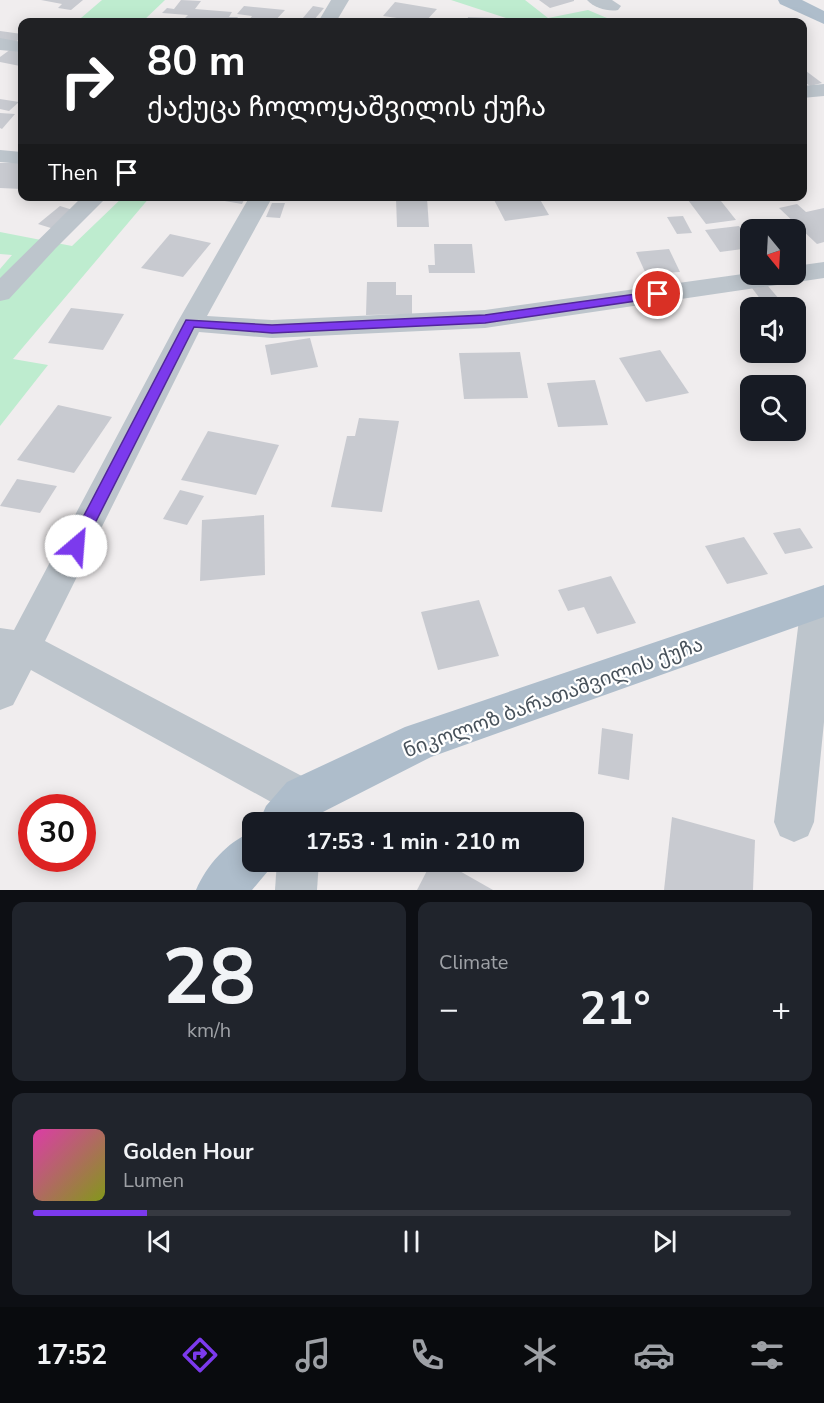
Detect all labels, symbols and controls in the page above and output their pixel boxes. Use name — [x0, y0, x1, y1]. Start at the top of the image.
text: 80 m — [147, 33, 246, 90]
icon: right — [48, 42, 126, 120]
text: ქაქუცა ჩოლოყაშვილის ქუჩა — [147, 89, 546, 126]
icon: arrive — [110, 156, 143, 189]
text: Then — [48, 158, 98, 188]
north arrow — [740, 219, 806, 285]
map controls — [740, 219, 806, 441]
pin — [632, 268, 683, 319]
icon: arrive — [641, 277, 674, 310]
button: sound — [740, 297, 806, 363]
button: search — [740, 375, 806, 441]
position arrow — [44, 514, 108, 578]
street label: ნიკოლოზ ბარათაშვილის ქუჩა — [400, 631, 707, 764]
speed limit sign: 30 — [18, 794, 96, 872]
text: 17:53 · 1 min · 210 m — [306, 827, 520, 857]
text: 28 — [162, 924, 256, 1031]
text: Climate — [439, 949, 508, 976]
text: 21° — [579, 979, 651, 1040]
text: − — [439, 987, 459, 1032]
text: + — [771, 987, 791, 1032]
text: km/h — [187, 1017, 231, 1044]
text: Golden Hour — [123, 1137, 254, 1167]
text: Lumen — [123, 1167, 184, 1194]
icon: previous — [143, 1225, 176, 1258]
icon: pause — [395, 1225, 428, 1258]
icon: next — [648, 1225, 681, 1258]
icon: directions — [179, 1334, 221, 1376]
icon: music — [292, 1334, 334, 1376]
icon: phone — [406, 1334, 448, 1376]
icon: climate — [519, 1334, 561, 1376]
icon: car — [633, 1334, 675, 1376]
icon: filters — [746, 1334, 788, 1376]
text: 17:52 — [36, 1337, 107, 1374]

